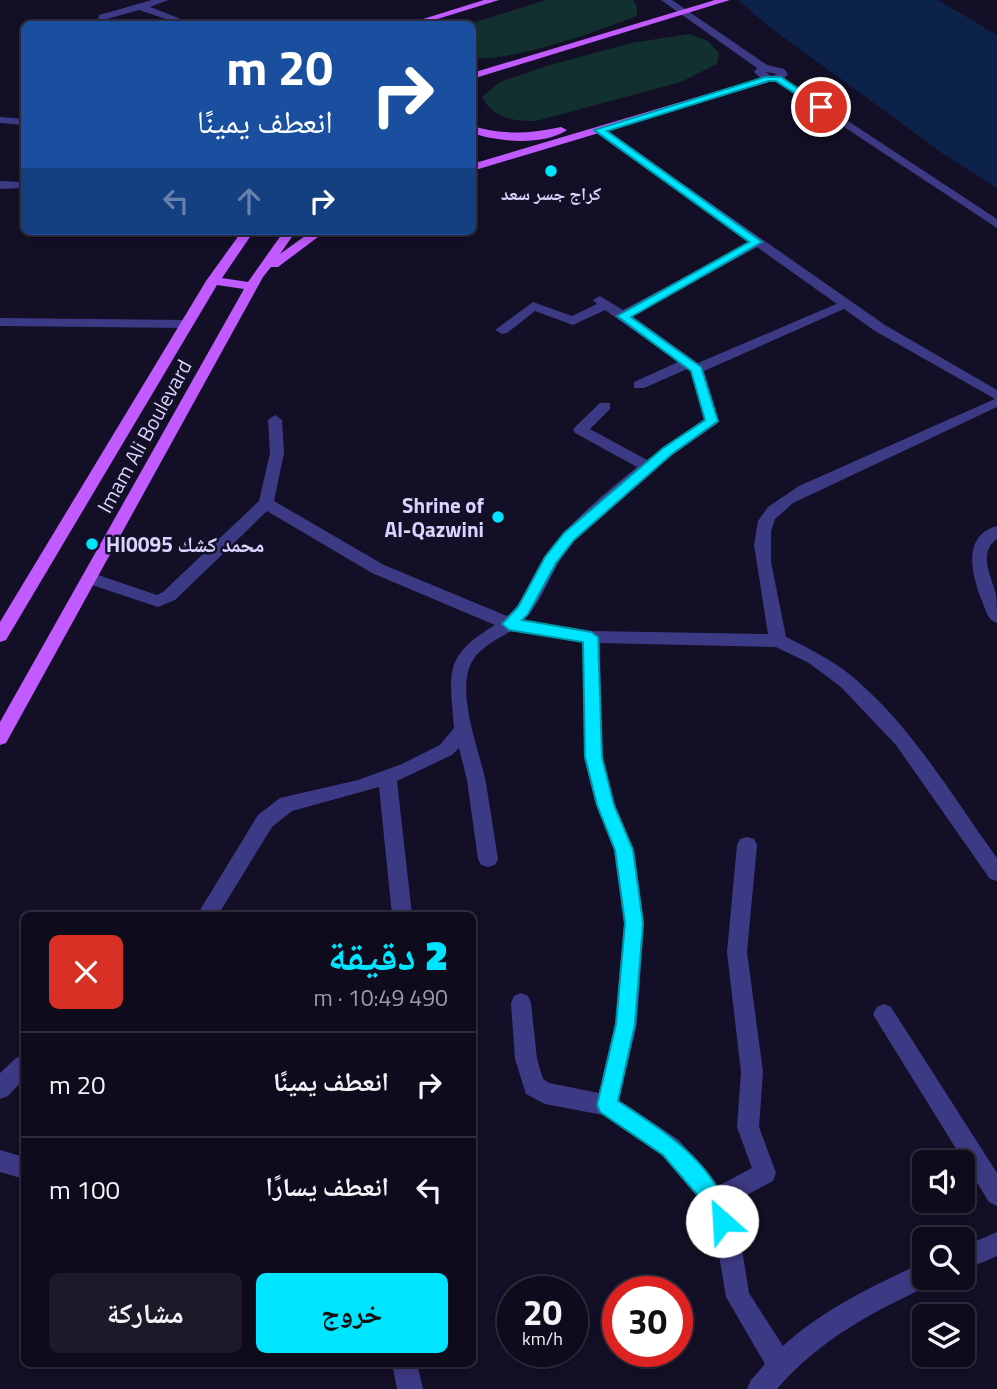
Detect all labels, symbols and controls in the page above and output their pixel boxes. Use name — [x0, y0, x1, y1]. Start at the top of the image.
text: 20 m — [226, 29, 333, 104]
icon: right — [357, 49, 448, 140]
pin — [791, 77, 851, 137]
icon: arrive — [802, 88, 840, 126]
text: انعطف يمينًا — [197, 97, 333, 145]
marker: كراج جسر سعد — [543, 163, 559, 179]
place label: كراج جسر سعد — [501, 180, 601, 207]
icon: left — [157, 182, 195, 220]
icon: ahead — [230, 182, 268, 220]
icon: right — [303, 182, 341, 220]
street label: Imam Ali Boulevard — [89, 353, 199, 519]
place label: Shrine of Al-Qazwini — [385, 489, 484, 545]
marker: Shrine of Al-Qazwini — [490, 509, 506, 525]
place label: Hl0095 محمد كشك — [106, 528, 264, 560]
marker: Hl0095 محمد كشك — [84, 536, 100, 552]
text: 2 دقيقة — [328, 922, 448, 986]
button: close — [49, 935, 123, 1009]
text: 490 m · 10:49 — [313, 980, 448, 1015]
text: انعطف يمينًا — [273, 1062, 389, 1101]
text: 20 m — [49, 1065, 106, 1104]
icon: right — [410, 1066, 448, 1104]
map controls — [912, 1150, 975, 1367]
button: sound — [912, 1150, 975, 1213]
text: انعطف يسارًا — [265, 1167, 389, 1206]
text: 100 m — [49, 1170, 120, 1209]
icon: left — [410, 1171, 448, 1209]
position arrow — [685, 1184, 759, 1258]
button: search — [912, 1227, 975, 1290]
button: مشاركة — [49, 1273, 242, 1353]
button: خروج — [256, 1273, 448, 1353]
speed limit sign: 30 — [602, 1276, 693, 1367]
text: 20 — [523, 1285, 562, 1339]
button: layers — [912, 1304, 975, 1367]
text: km/h — [522, 1325, 563, 1352]

